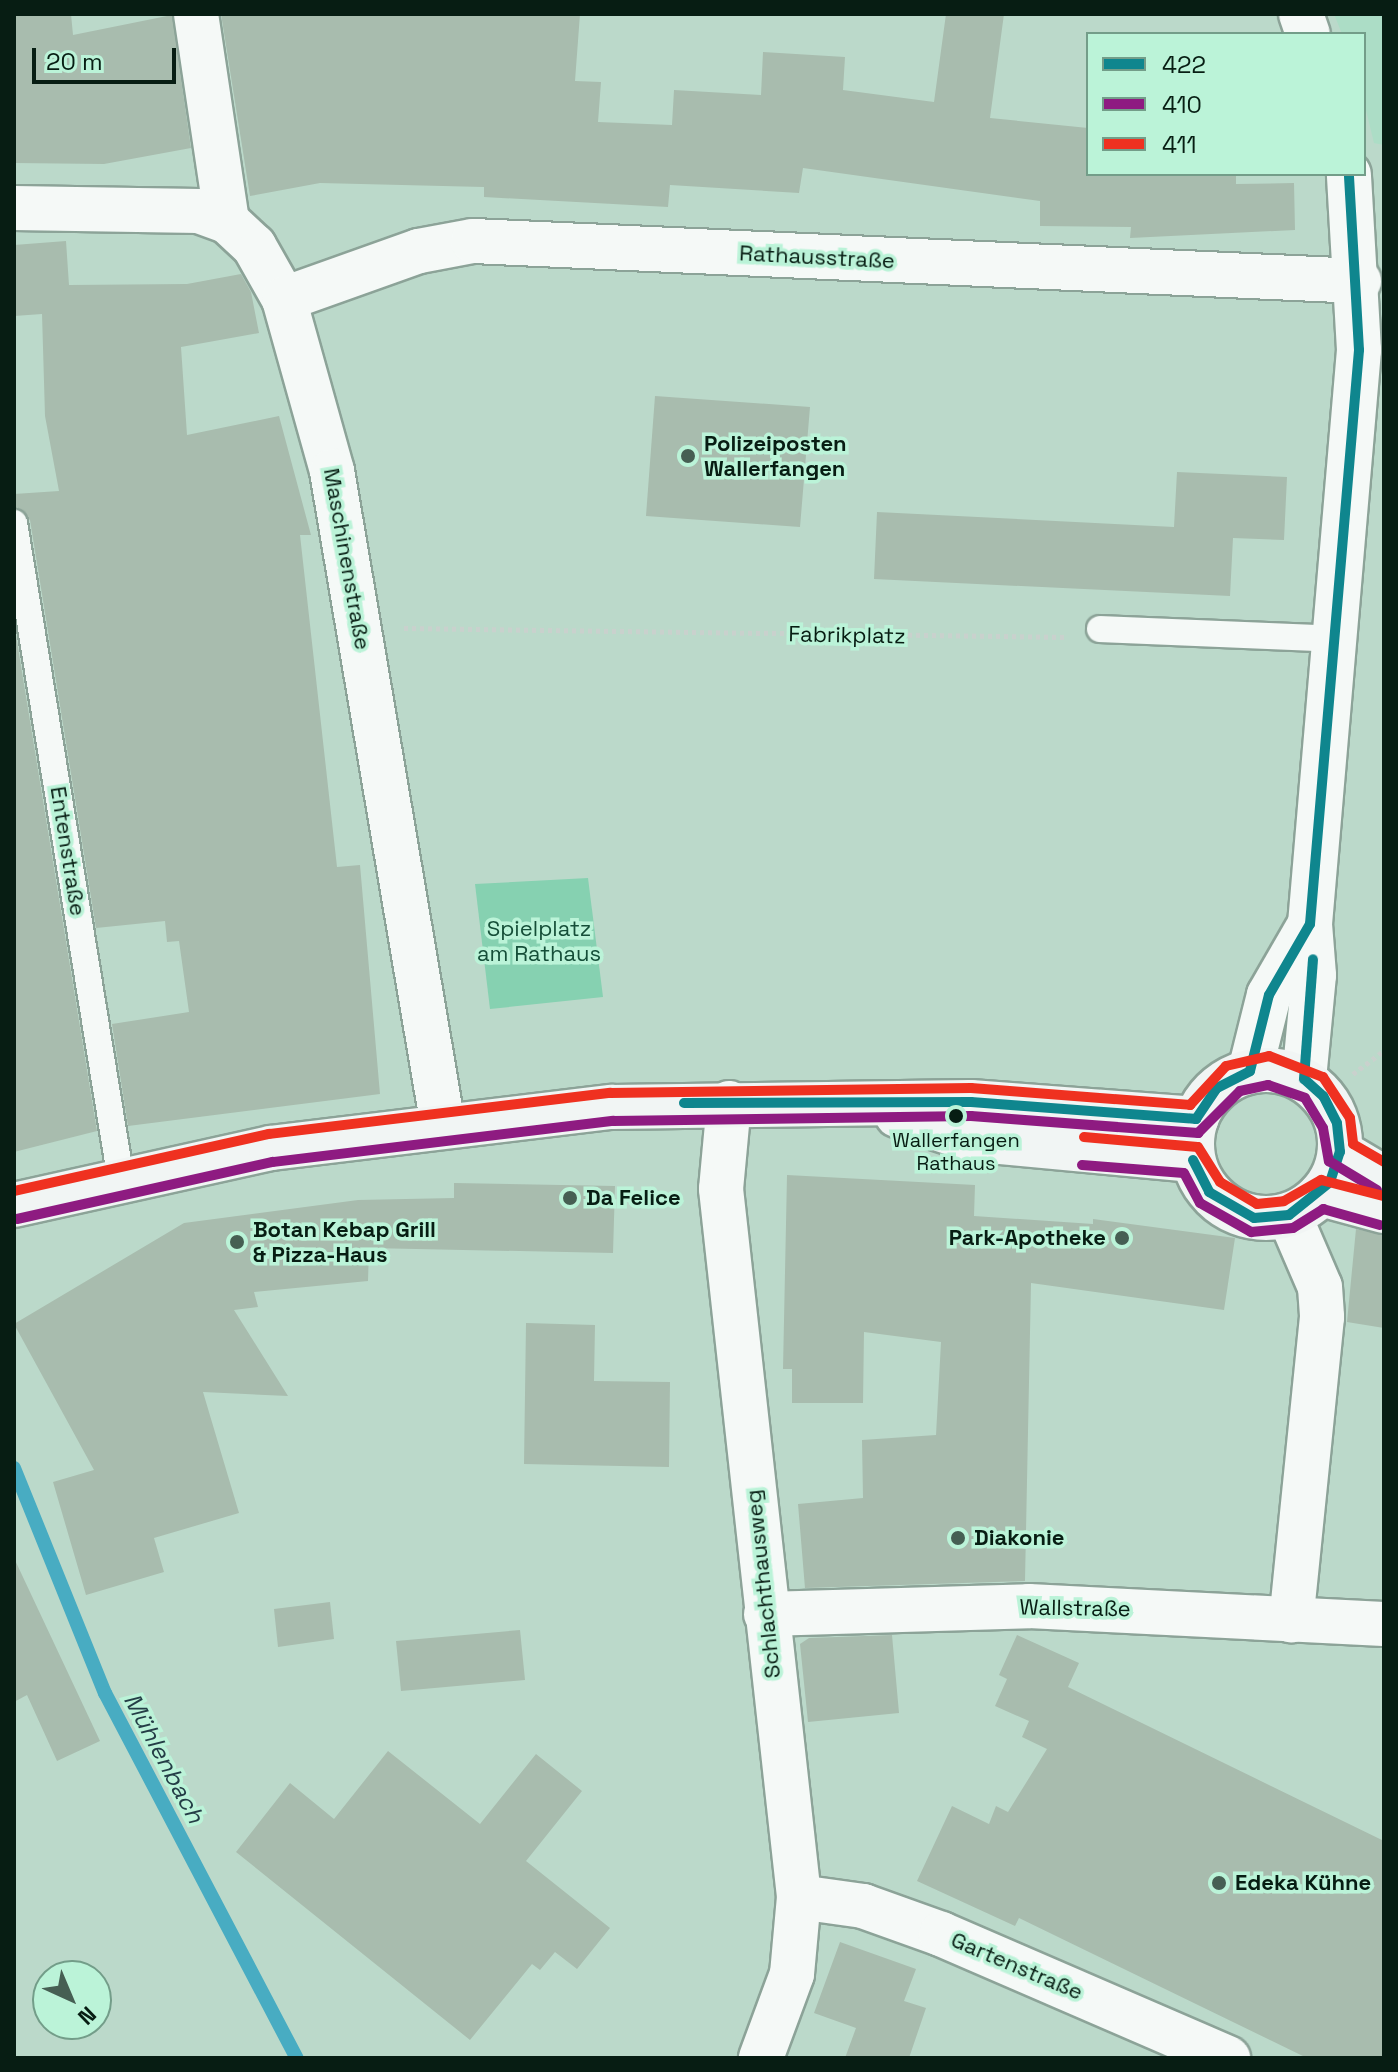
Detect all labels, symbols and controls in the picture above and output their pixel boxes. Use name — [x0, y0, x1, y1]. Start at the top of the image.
scale bar — [36, 32, 180, 82]
legend — [1086, 32, 1366, 176]
text: 20 m — [46, 46, 103, 77]
text: 422 — [1162, 49, 1206, 80]
text: 410 — [1162, 89, 1202, 120]
text: 411 — [1162, 129, 1196, 160]
street label: Rathausstraße — [739, 240, 895, 274]
place label: Polizeiposten Wallerfangen — [704, 430, 847, 482]
marker: Polizeiposten Wallerfangen — [679, 447, 697, 465]
street label: Maschinenstraße — [318, 466, 376, 652]
street label: Fabrikplatz — [788, 621, 906, 649]
street label: Entenstraße — [45, 784, 91, 918]
park label: Spielplatz am Rathaus — [477, 915, 601, 966]
marker: Wallerfangen Rathaus — [948, 1108, 964, 1124]
place label: Wallerfangen Rathaus — [892, 1128, 1020, 1175]
place label: Da Felice — [586, 1185, 681, 1211]
marker: Da Felice — [561, 1189, 579, 1207]
place label: Botan Kebap Grill & Pizza-Haus — [253, 1216, 436, 1268]
place label: Park-Apotheke — [949, 1225, 1106, 1251]
marker: Park-Apotheke — [1113, 1229, 1131, 1247]
marker: Botan Kebap Grill & Pizza-Haus — [228, 1233, 246, 1251]
street label: Schlachthausweg — [740, 1488, 786, 1680]
place label: Diakonie — [974, 1525, 1065, 1551]
marker: Diakonie — [949, 1529, 967, 1547]
street label: Wallstraße — [1019, 1594, 1131, 1622]
water label: Mühlenbach — [118, 1688, 210, 1828]
place label: Edeka Kühne — [1235, 1870, 1371, 1896]
marker: Edeka Kühne — [1210, 1874, 1228, 1892]
street label: Gartenstraße — [947, 1926, 1087, 2006]
north arrow — [32, 1960, 112, 2040]
text: N — [72, 2001, 102, 2031]

